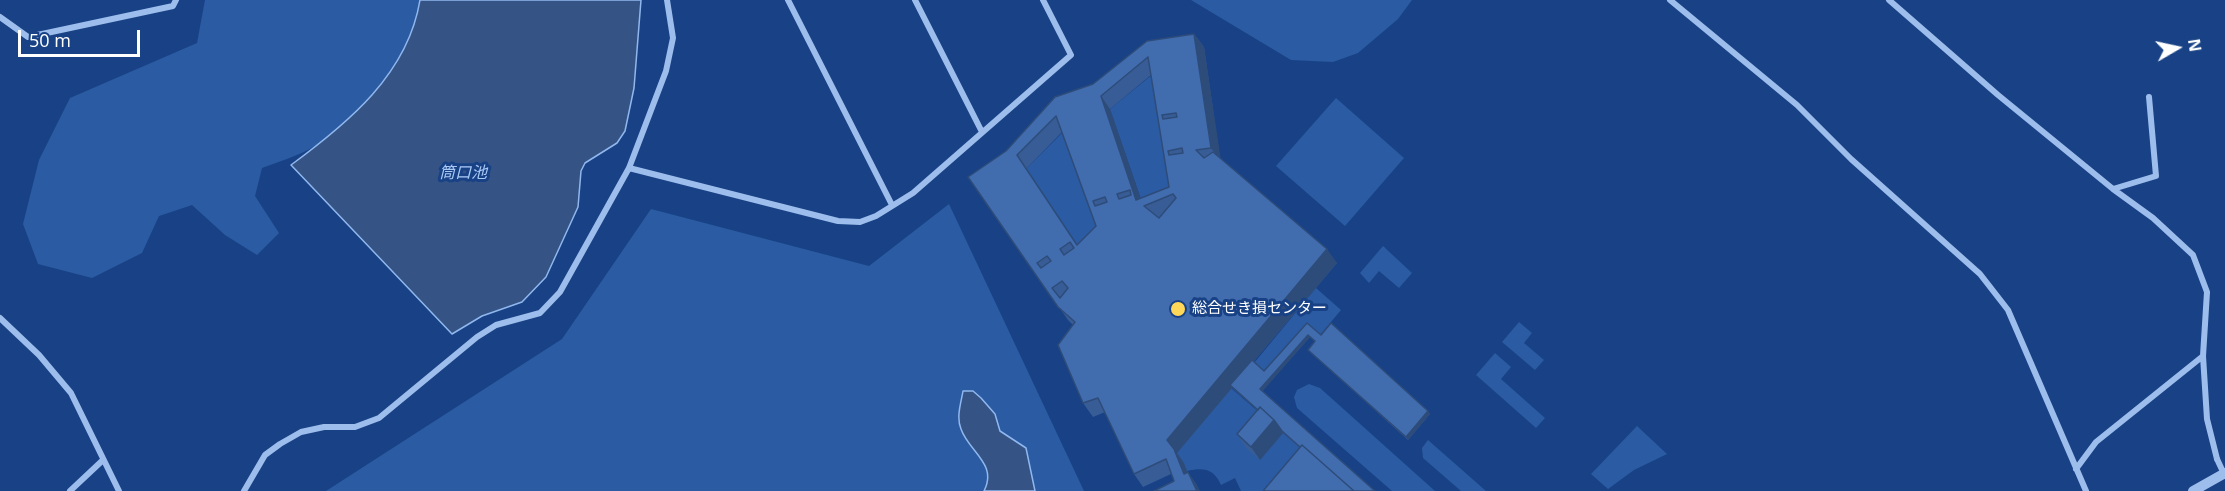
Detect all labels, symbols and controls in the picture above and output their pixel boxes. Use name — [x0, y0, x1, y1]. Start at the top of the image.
scale bar — [21, 18, 142, 56]
north arrow — [2147, 18, 2207, 78]
text: 50 m — [29, 28, 71, 52]
text: N — [2183, 37, 2207, 53]
water label: 筒口池 — [439, 163, 487, 183]
marker: 総合せき損センター — [1169, 300, 1187, 318]
place label: 総合せき損センター — [1192, 300, 1327, 318]

